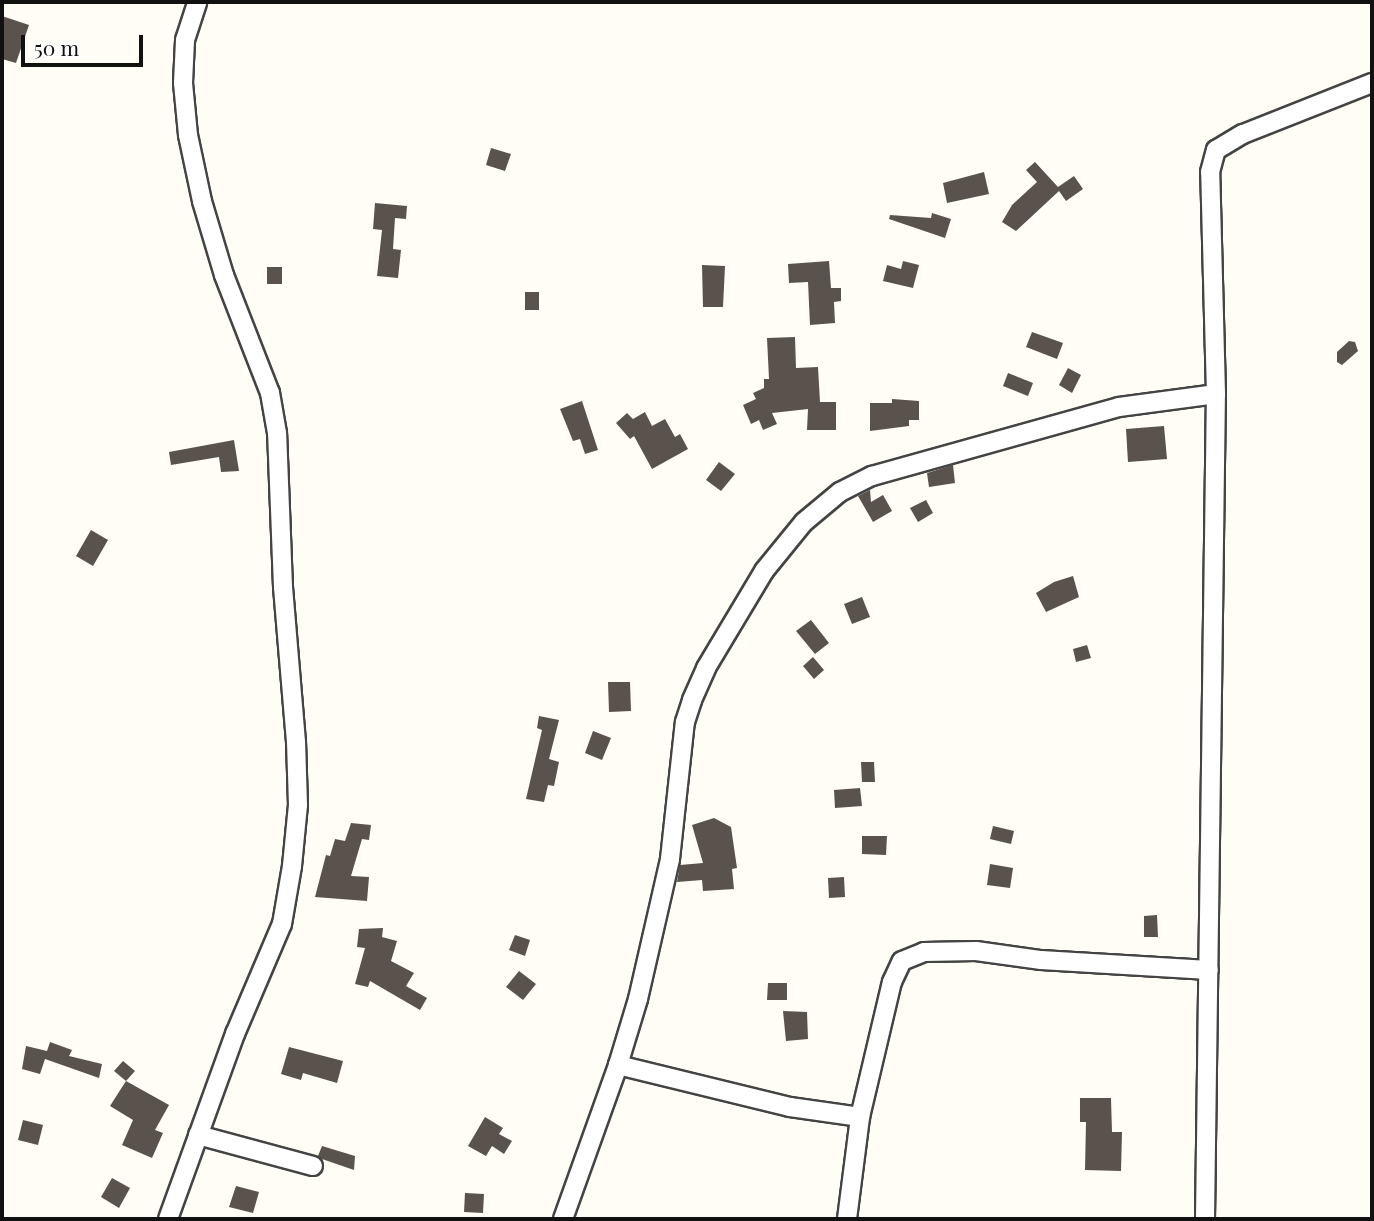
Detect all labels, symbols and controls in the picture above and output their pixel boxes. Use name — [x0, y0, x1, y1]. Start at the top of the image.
scale bar — [24, 21, 147, 65]
text: 50 m — [34, 33, 79, 61]

